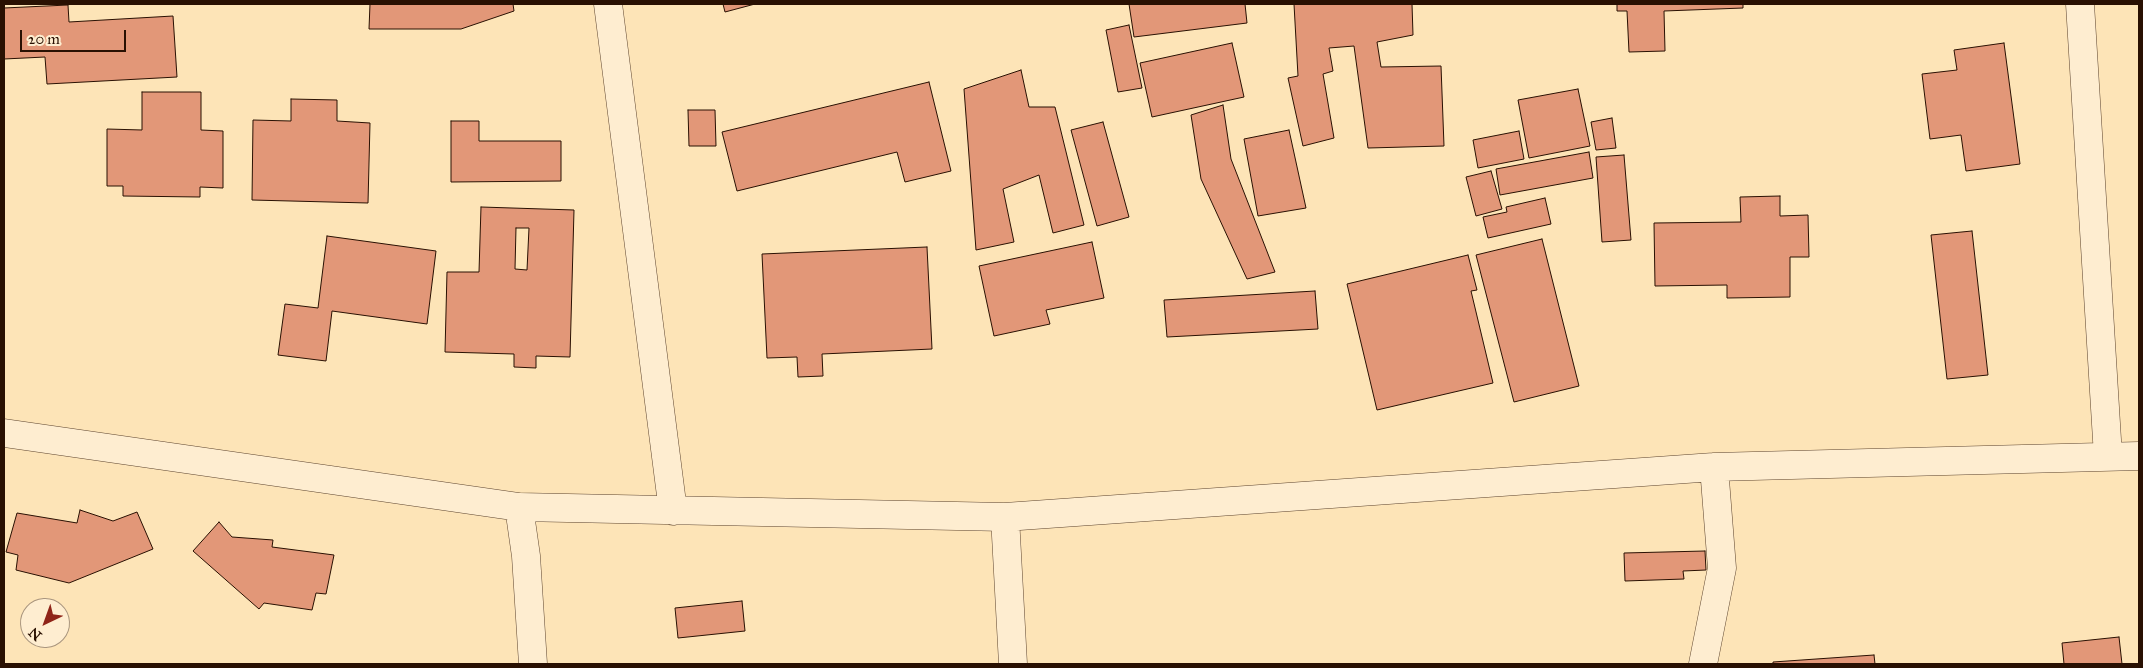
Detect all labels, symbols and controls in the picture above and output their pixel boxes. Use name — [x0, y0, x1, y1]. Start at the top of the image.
scale bar — [22, 20, 129, 52]
text: 20 m — [28, 30, 60, 48]
north arrow — [20, 598, 70, 648]
text: N — [25, 623, 45, 644]

